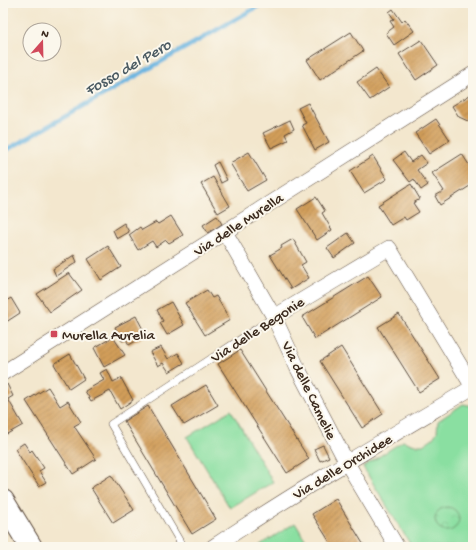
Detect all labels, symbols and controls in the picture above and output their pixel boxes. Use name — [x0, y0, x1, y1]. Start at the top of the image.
north arrow — [22, 22, 62, 62]
text: N — [39, 28, 50, 41]
water label: Fosso del Pero — [82, 36, 176, 101]
street label: Via delle Murella — [190, 190, 288, 262]
street label: Via delle Begonie — [207, 294, 308, 368]
place label: Murella Aurelia — [62, 327, 155, 345]
marker: Murella Aurelia — [49, 329, 59, 339]
street label: Via delle Camelie — [276, 338, 340, 443]
street label: Via delle Orchidee — [289, 431, 396, 505]

